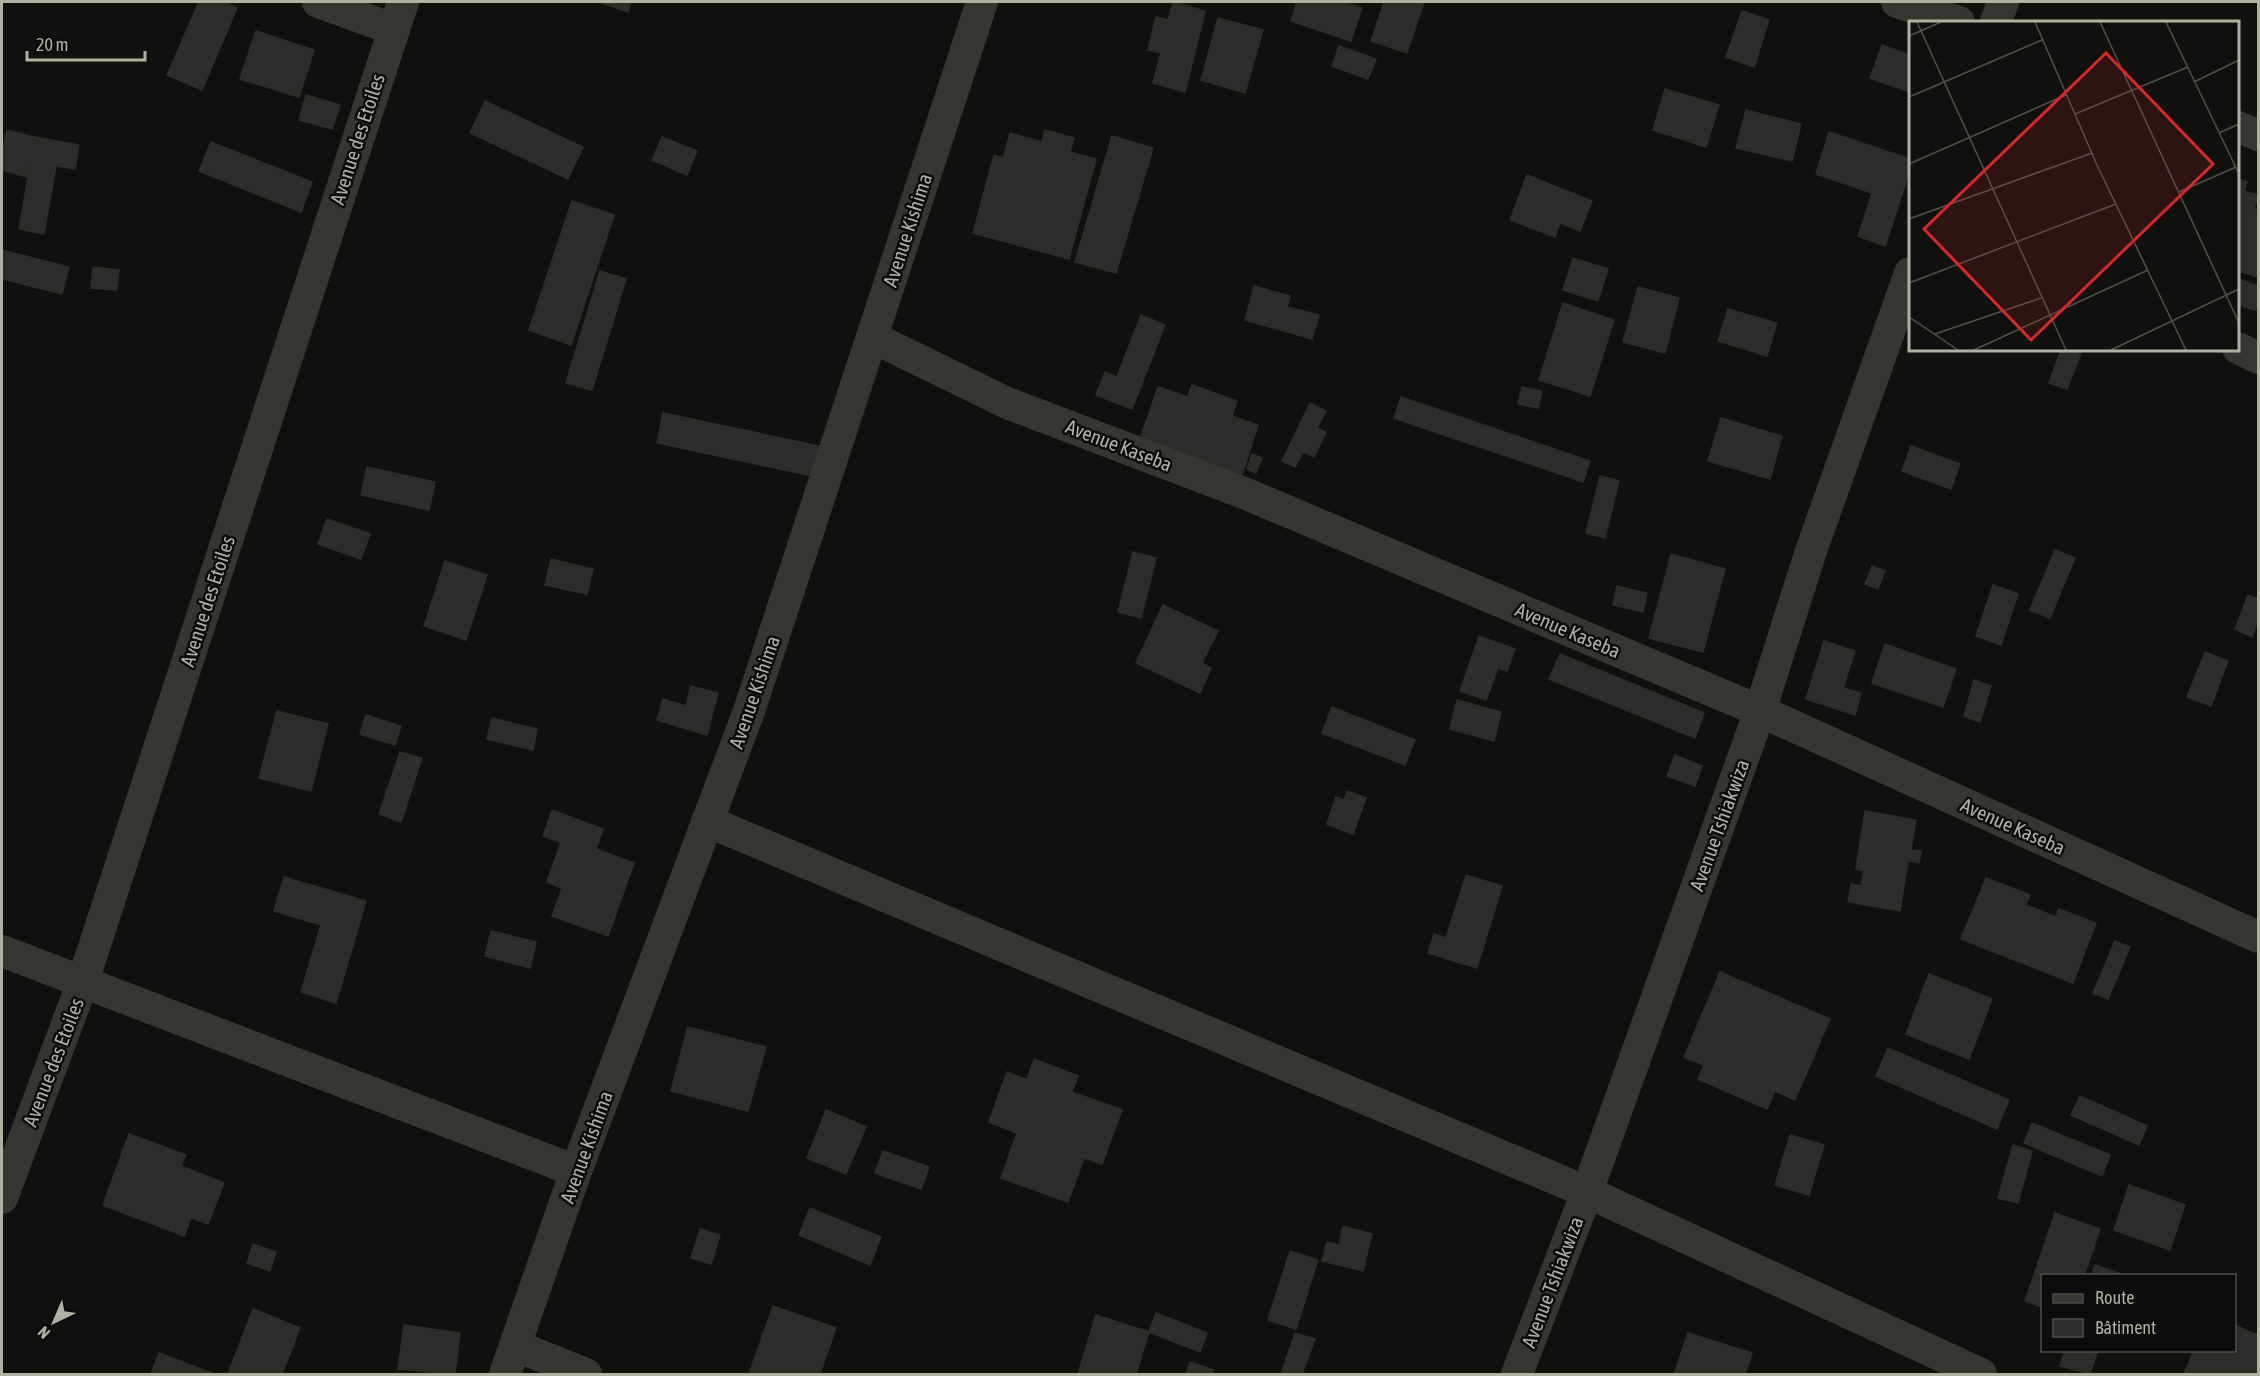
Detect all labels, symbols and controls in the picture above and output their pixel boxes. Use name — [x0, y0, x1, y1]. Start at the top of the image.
inset map — [1909, 21, 2239, 351]
scale bar — [27, 24, 146, 62]
text: 20 m — [36, 34, 68, 55]
street label: Avenue des Etoiles — [325, 71, 389, 207]
street label: Avenue Kishima — [878, 171, 936, 289]
street label: Avenue Kaseba — [1063, 414, 1175, 476]
street label: Avenue des Etoiles — [175, 533, 239, 669]
street label: Avenue Kaseba — [1512, 598, 1624, 662]
street label: Avenue Kishima — [724, 633, 784, 751]
street label: Avenue Tshiakwiza — [1685, 756, 1753, 894]
street label: Avenue Kaseba — [1957, 793, 2069, 859]
street label: Avenue des Etoiles — [18, 994, 88, 1130]
street label: Avenue Kishima — [555, 1088, 617, 1206]
street label: Avenue Tshiakwiza — [1517, 1213, 1587, 1351]
legend — [2041, 1274, 2236, 1352]
text: Route — [2095, 1287, 2134, 1308]
north arrow — [24, 1292, 84, 1352]
text: Bâtiment — [2095, 1317, 2156, 1338]
text: N — [34, 1323, 53, 1343]

